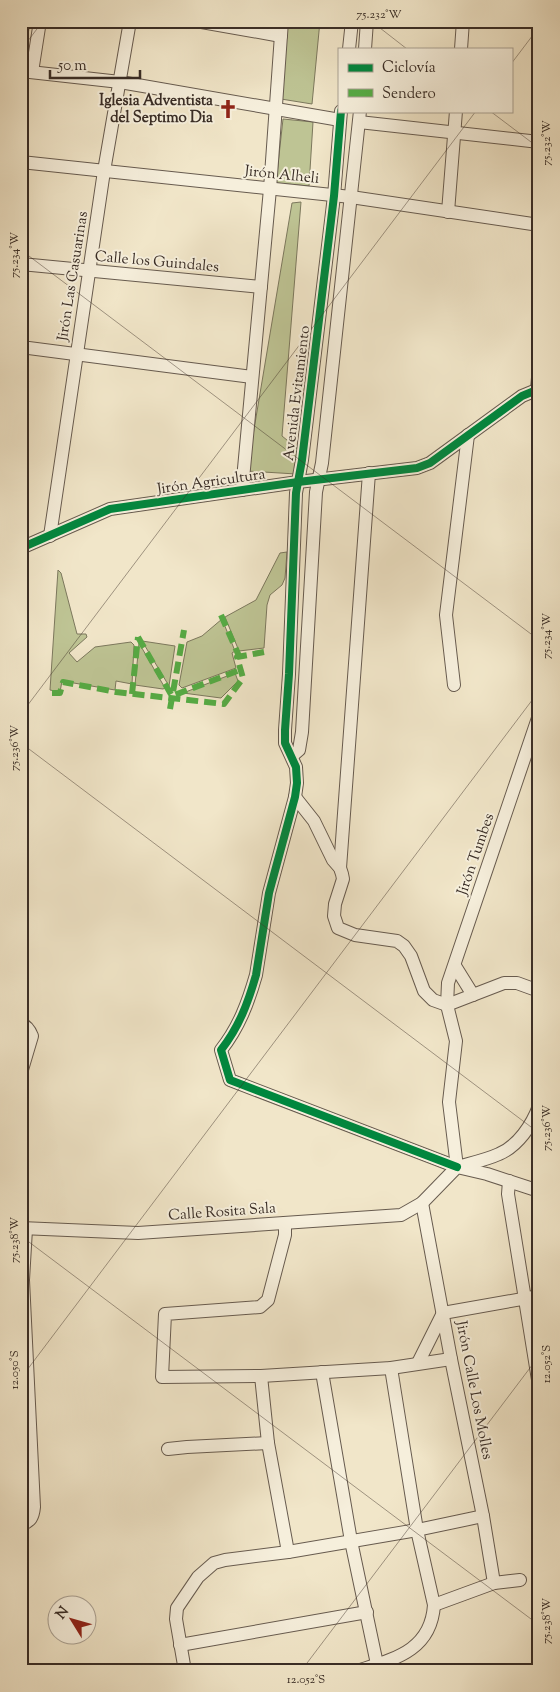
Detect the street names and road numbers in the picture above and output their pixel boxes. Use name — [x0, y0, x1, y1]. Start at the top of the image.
street label: Jirón Alheli — [243, 161, 320, 190]
street label: Jirón Las Casuarinas — [53, 210, 94, 344]
street label: Calle los Guindales — [94, 247, 220, 278]
street label: Avenida Evitamiento — [279, 324, 316, 462]
street label: Jirón Agricultura — [155, 464, 267, 501]
street label: Jirón Tumbes — [452, 810, 500, 899]
street label: Calle Rosita Sala — [167, 1198, 277, 1227]
street label: Jirón Calle Los Molles — [450, 1318, 497, 1461]

